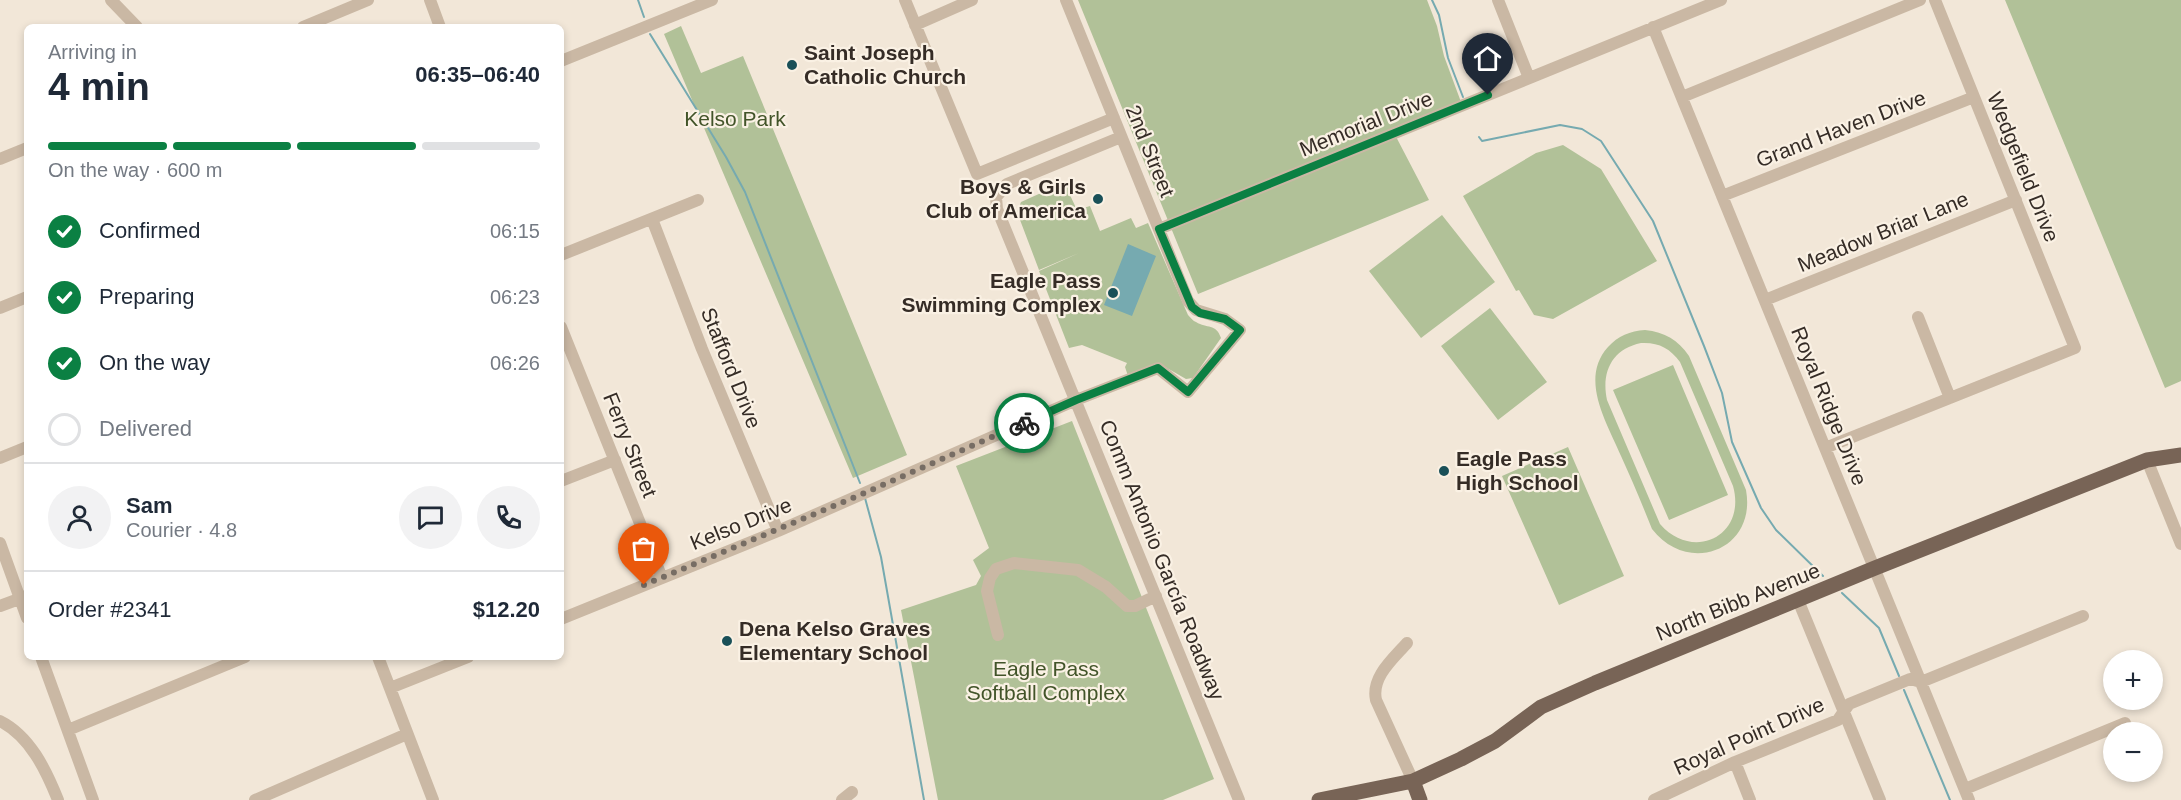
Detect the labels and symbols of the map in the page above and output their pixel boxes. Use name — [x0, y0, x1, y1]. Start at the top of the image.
pin — [1462, 33, 1513, 95]
place label: Saint Joseph Catholic Church — [804, 41, 966, 88]
marker: Saint Joseph Catholic Church — [785, 58, 799, 72]
street label: Memorial Drive — [1296, 86, 1436, 161]
street label: Grand Haven Drive — [1753, 86, 1929, 171]
street label: Wedgefield Drive — [1983, 89, 2064, 245]
street label: 2nd Street — [1122, 102, 1179, 200]
park label: Kelso Park — [684, 107, 786, 130]
place label: Boys & Girls Club of America — [926, 175, 1086, 222]
street label: Meadow Briar Lane — [1794, 187, 1972, 276]
marker: Boys & Girls Club of America — [1091, 192, 1105, 206]
place label: Eagle Pass Swimming Complex — [901, 269, 1101, 316]
marker: Eagle Pass Swimming Complex — [1106, 286, 1120, 300]
street label: Stafford Drive — [697, 304, 766, 431]
street label: Royal Ridge Drive — [1787, 323, 1872, 489]
street label: Ferry Street — [599, 389, 662, 501]
courier — [994, 393, 1054, 453]
street label: Comm Antonio García Roadway — [1096, 416, 1229, 704]
place label: Eagle Pass High School — [1456, 447, 1579, 494]
marker: Eagle Pass High School — [1437, 464, 1451, 478]
street label: Kelso Drive — [687, 493, 795, 554]
pin — [618, 523, 669, 585]
street label: North Bibb Avenue — [1652, 558, 1823, 645]
place label: Dena Kelso Graves Elementary School — [739, 617, 930, 664]
marker: Dena Kelso Graves Elementary School — [720, 634, 734, 648]
park label: Eagle Pass Softball Complex — [967, 657, 1126, 704]
street label: Royal Point Drive — [1670, 692, 1828, 779]

